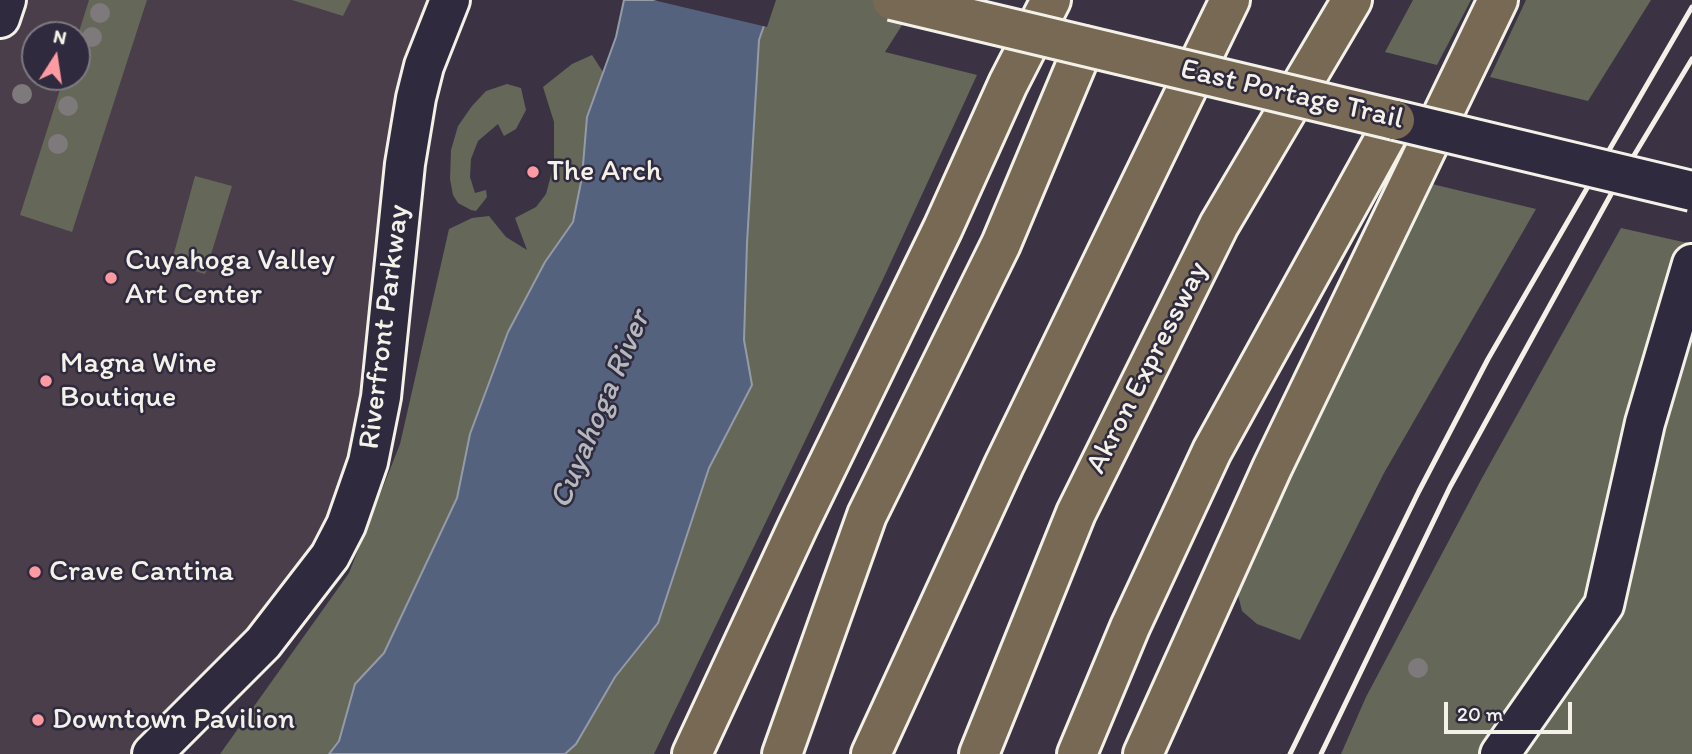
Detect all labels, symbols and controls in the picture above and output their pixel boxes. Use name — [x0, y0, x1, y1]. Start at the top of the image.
north arrow — [21, 21, 91, 91]
text: N — [51, 24, 69, 50]
street label: East Portage Trail — [1177, 52, 1407, 138]
place label: The Arch — [547, 154, 662, 190]
marker: The Arch — [525, 164, 541, 180]
street label: Riverfront Parkway — [352, 203, 418, 451]
place label: Cuyahoga Valley Art Center — [125, 243, 335, 314]
street label: Akron Expressway — [1079, 256, 1217, 480]
marker: Cuyahoga Valley Art Center — [103, 270, 119, 286]
water label: Cuyahoga River — [542, 305, 660, 515]
place label: Magna Wine Boutique — [60, 346, 217, 416]
marker: Magna Wine Boutique — [38, 373, 54, 389]
place label: Crave Cantina — [49, 554, 234, 590]
marker: Crave Cantina — [27, 564, 43, 580]
scale bar — [1447, 688, 1575, 732]
text: 20 m — [1457, 701, 1503, 726]
place label: Downtown Pavilion — [52, 702, 295, 738]
marker: Downtown Pavilion — [30, 712, 46, 728]

